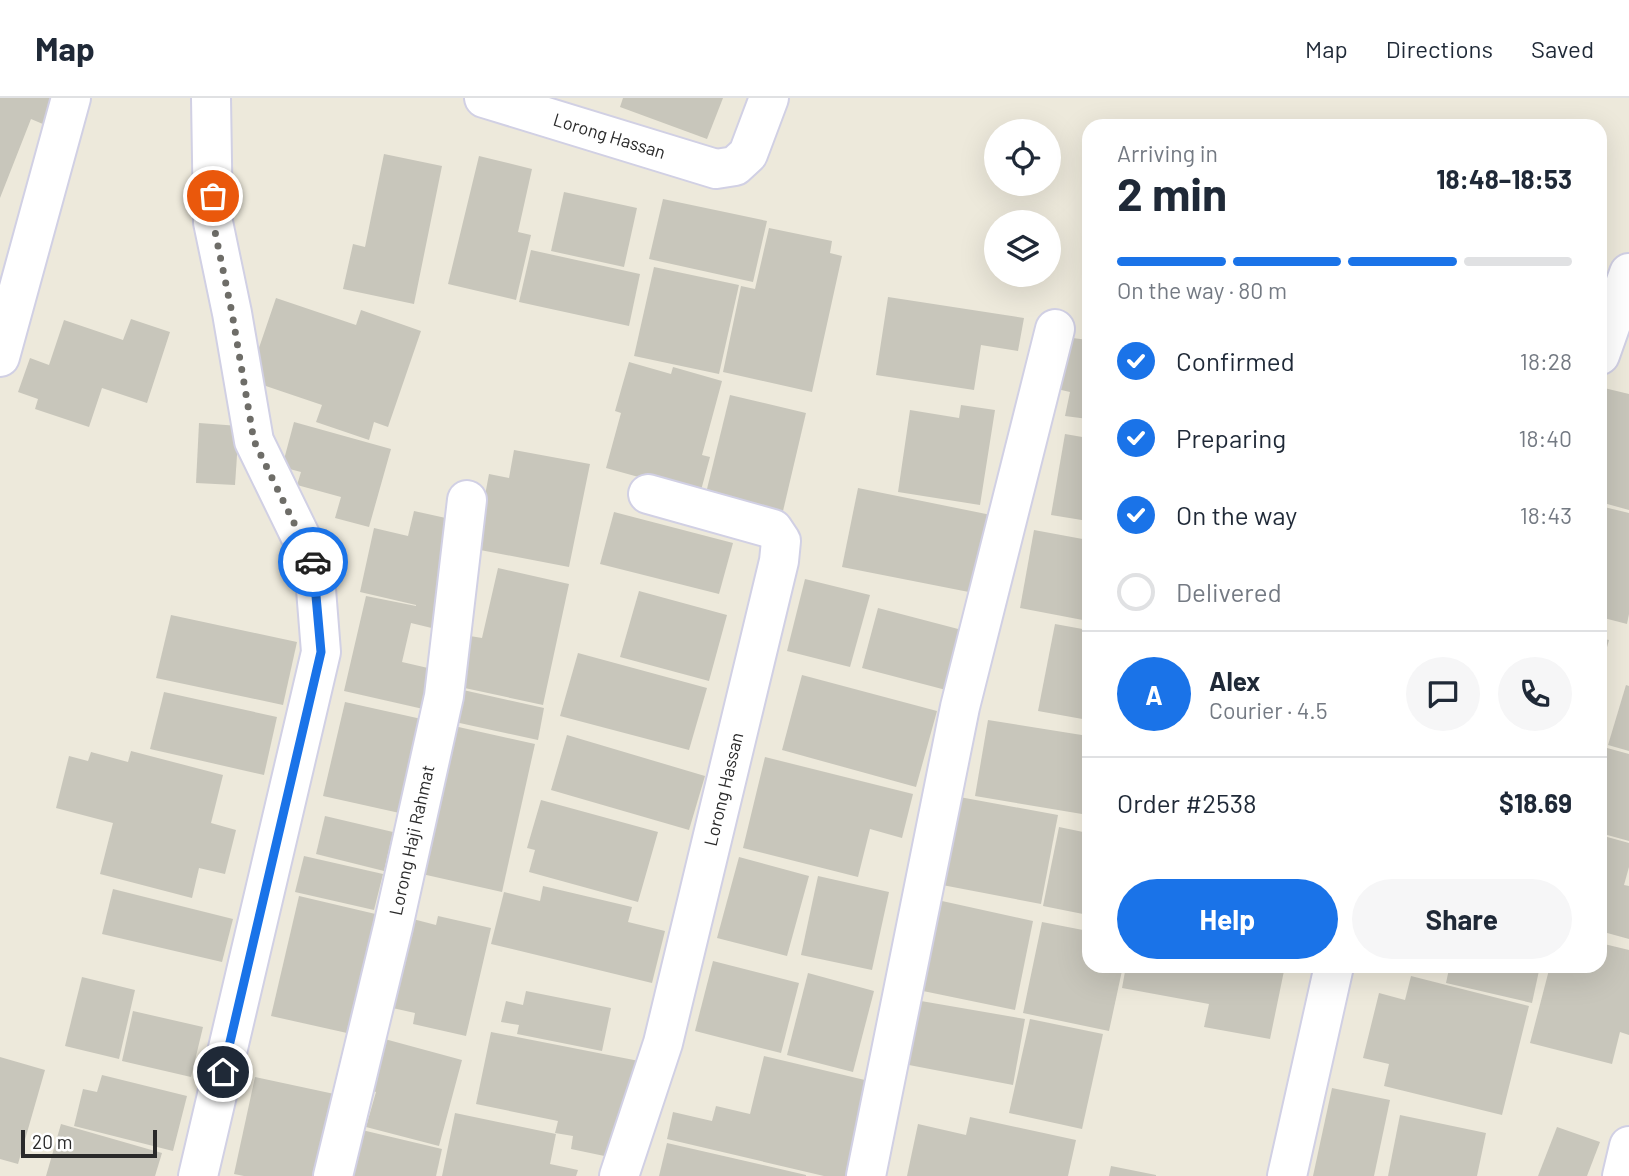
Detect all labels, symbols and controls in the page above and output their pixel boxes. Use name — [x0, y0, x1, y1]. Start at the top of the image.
text: Map — [35, 28, 95, 68]
text: Map — [1305, 34, 1348, 63]
text: Directions — [1386, 34, 1493, 63]
text: Saved — [1531, 34, 1594, 63]
street label: Lorong Hassan — [551, 108, 668, 163]
map controls — [984, 119, 1061, 287]
button: locate — [984, 119, 1061, 196]
text: Arriving in — [1117, 139, 1218, 167]
text: 18:48–18:53 — [1436, 163, 1572, 194]
text: 2 min — [1117, 165, 1227, 220]
pin — [183, 166, 243, 226]
icon: bag — [194, 177, 232, 215]
button: layers — [984, 210, 1061, 287]
text: On the way · 80 m — [1117, 276, 1287, 304]
icon: check — [1117, 342, 1155, 380]
text: Confirmed — [1176, 345, 1295, 376]
text: 18:28 — [1520, 347, 1572, 375]
icon: check — [1117, 419, 1155, 457]
text: Preparing — [1176, 422, 1286, 453]
text: 18:40 — [1519, 424, 1572, 452]
icon: check — [1117, 496, 1155, 534]
text: On the way — [1176, 499, 1297, 530]
text: 18:43 — [1520, 501, 1572, 529]
courier — [278, 527, 348, 597]
icon: car — [294, 543, 332, 581]
text: Delivered — [1176, 576, 1282, 607]
button: chat — [1406, 657, 1480, 731]
button: phone — [1498, 657, 1572, 731]
text: Alex — [1209, 665, 1260, 696]
text: A — [1145, 679, 1163, 710]
text: Courier · 4.5 — [1209, 696, 1328, 724]
street label: Lorong Hassan — [699, 730, 747, 848]
street label: Lorong Haji Rahmat — [384, 763, 438, 917]
text: Order #2538 — [1117, 787, 1257, 818]
text: $18.69 — [1499, 787, 1572, 818]
button: Help — [1117, 879, 1338, 959]
button: Share — [1352, 879, 1572, 959]
pin — [193, 1042, 253, 1102]
icon: home — [204, 1053, 242, 1091]
scale bar — [21, 1127, 158, 1159]
text: 20 m — [32, 1130, 72, 1153]

